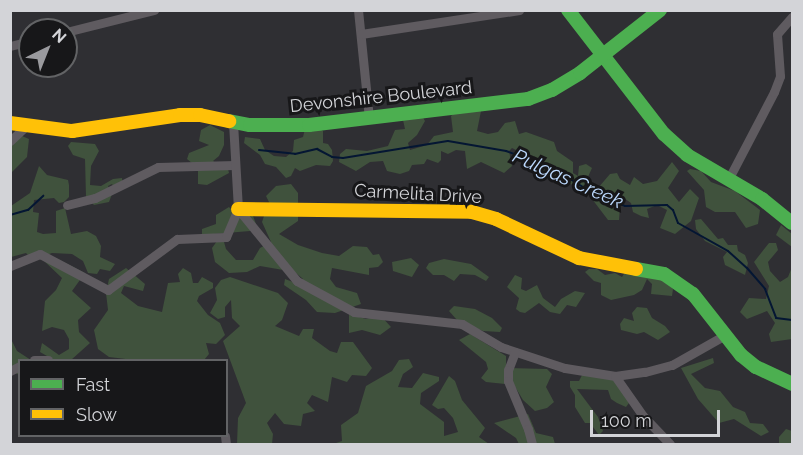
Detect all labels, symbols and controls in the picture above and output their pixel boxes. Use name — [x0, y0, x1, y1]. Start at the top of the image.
north arrow — [18, 18, 78, 78]
text: N — [48, 25, 70, 47]
street label: Devonshire Boulevard — [289, 77, 473, 117]
water label: Pulgas Creek — [509, 144, 627, 214]
street label: Carmelita Drive — [354, 180, 482, 208]
legend — [18, 359, 228, 437]
text: Fast — [76, 374, 110, 395]
scale bar — [593, 398, 724, 436]
text: Slow — [76, 404, 117, 425]
text: 100 m — [601, 410, 652, 431]

